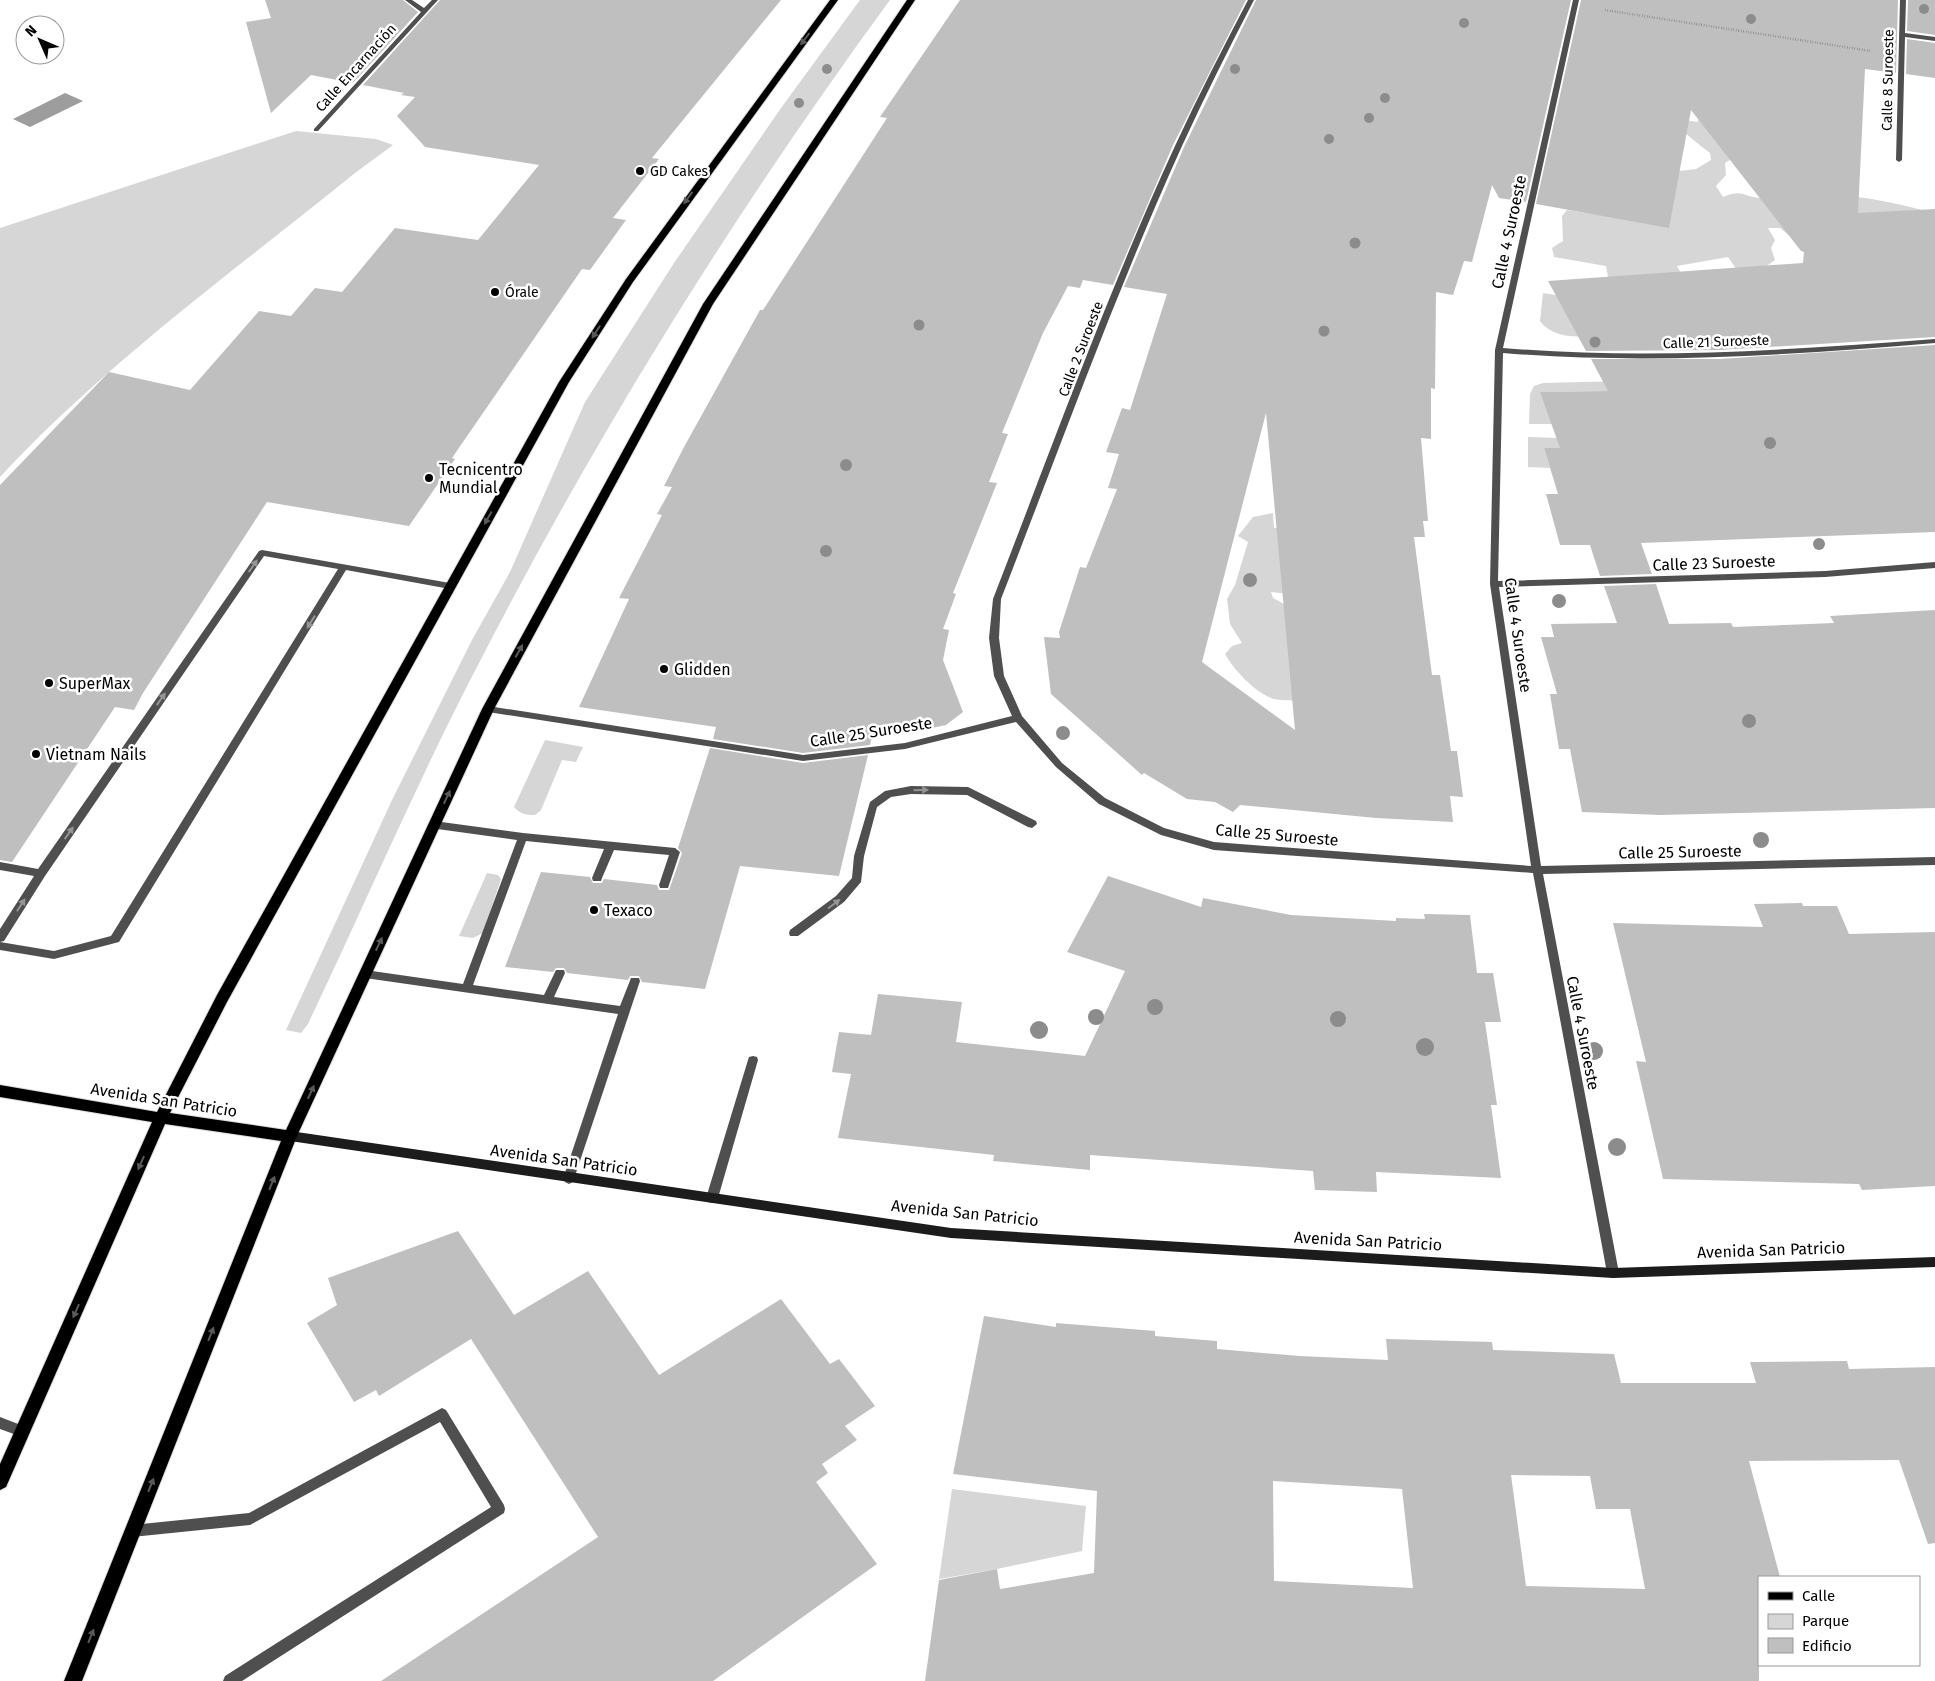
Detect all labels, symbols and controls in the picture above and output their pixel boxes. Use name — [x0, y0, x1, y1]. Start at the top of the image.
north arrow — [15, 15, 65, 65]
street label: Calle Encarnación — [312, 20, 400, 116]
text: N — [22, 22, 40, 40]
street label: Calle 8 Suroeste — [1879, 29, 1897, 131]
one-way arrow — [800, 32, 810, 46]
place label: GD Cakes — [650, 163, 709, 180]
marker: GD Cakes — [634, 165, 646, 177]
street label: Calle 4 Suroeste — [1488, 173, 1530, 291]
one-way arrow — [683, 191, 694, 204]
place label: Órale — [505, 283, 539, 301]
marker: Órale — [489, 286, 501, 298]
street label: Calle 2 Suroeste — [1055, 299, 1107, 399]
one-way arrow — [591, 325, 601, 339]
street label: Calle 21 Suroeste — [1662, 332, 1770, 352]
place label: Tecnicentro Mundial — [439, 460, 523, 497]
marker: Tecnicentro Mundial — [423, 472, 435, 484]
one-way arrow — [484, 511, 493, 525]
street label: Calle 23 Suroeste — [1652, 551, 1776, 575]
one-way arrow — [248, 559, 258, 572]
street label: Calle 4 Suroeste — [1501, 576, 1535, 694]
one-way arrow — [306, 615, 315, 628]
one-way arrow — [515, 644, 523, 659]
place label: Glidden — [674, 660, 731, 679]
marker: Glidden — [658, 663, 670, 675]
place label: SuperMax — [59, 674, 131, 693]
marker: SuperMax — [43, 677, 55, 689]
one-way arrow — [156, 693, 166, 706]
street label: Calle 25 Suroeste — [809, 713, 933, 751]
place label: Vietnam Nails — [46, 745, 146, 764]
marker: Vietnam Nails — [30, 748, 42, 760]
one-way arrow — [913, 785, 929, 793]
one-way arrow — [443, 790, 451, 804]
street label: Calle 25 Suroeste — [1215, 820, 1339, 850]
one-way arrow — [64, 826, 74, 840]
street label: Calle 25 Suroeste — [1618, 841, 1742, 863]
one-way arrow — [16, 899, 25, 912]
one-way arrow — [827, 899, 841, 909]
place label: Texaco — [604, 901, 653, 920]
marker: Texaco — [588, 904, 600, 916]
one-way arrow — [375, 937, 383, 952]
street label: Calle 4 Suroeste — [1563, 974, 1603, 1092]
street label: Avenida San Patricio — [89, 1079, 239, 1121]
one-way arrow — [307, 1085, 315, 1099]
street label: Avenida San Patricio — [489, 1140, 639, 1180]
one-way arrow — [137, 1156, 145, 1170]
one-way arrow — [268, 1176, 276, 1190]
street label: Avenida San Patricio — [890, 1196, 1040, 1230]
street label: Avenida San Patricio — [1293, 1228, 1443, 1254]
street label: Avenida San Patricio — [1697, 1238, 1845, 1262]
one-way arrow — [71, 1304, 79, 1318]
one-way arrow — [208, 1327, 216, 1341]
one-way arrow — [147, 1477, 155, 1492]
legend — [1758, 1576, 1920, 1666]
text: Calle — [1802, 1587, 1835, 1605]
text: Parque — [1802, 1612, 1849, 1630]
one-way arrow — [87, 1628, 95, 1643]
text: Edificio — [1802, 1637, 1852, 1655]

